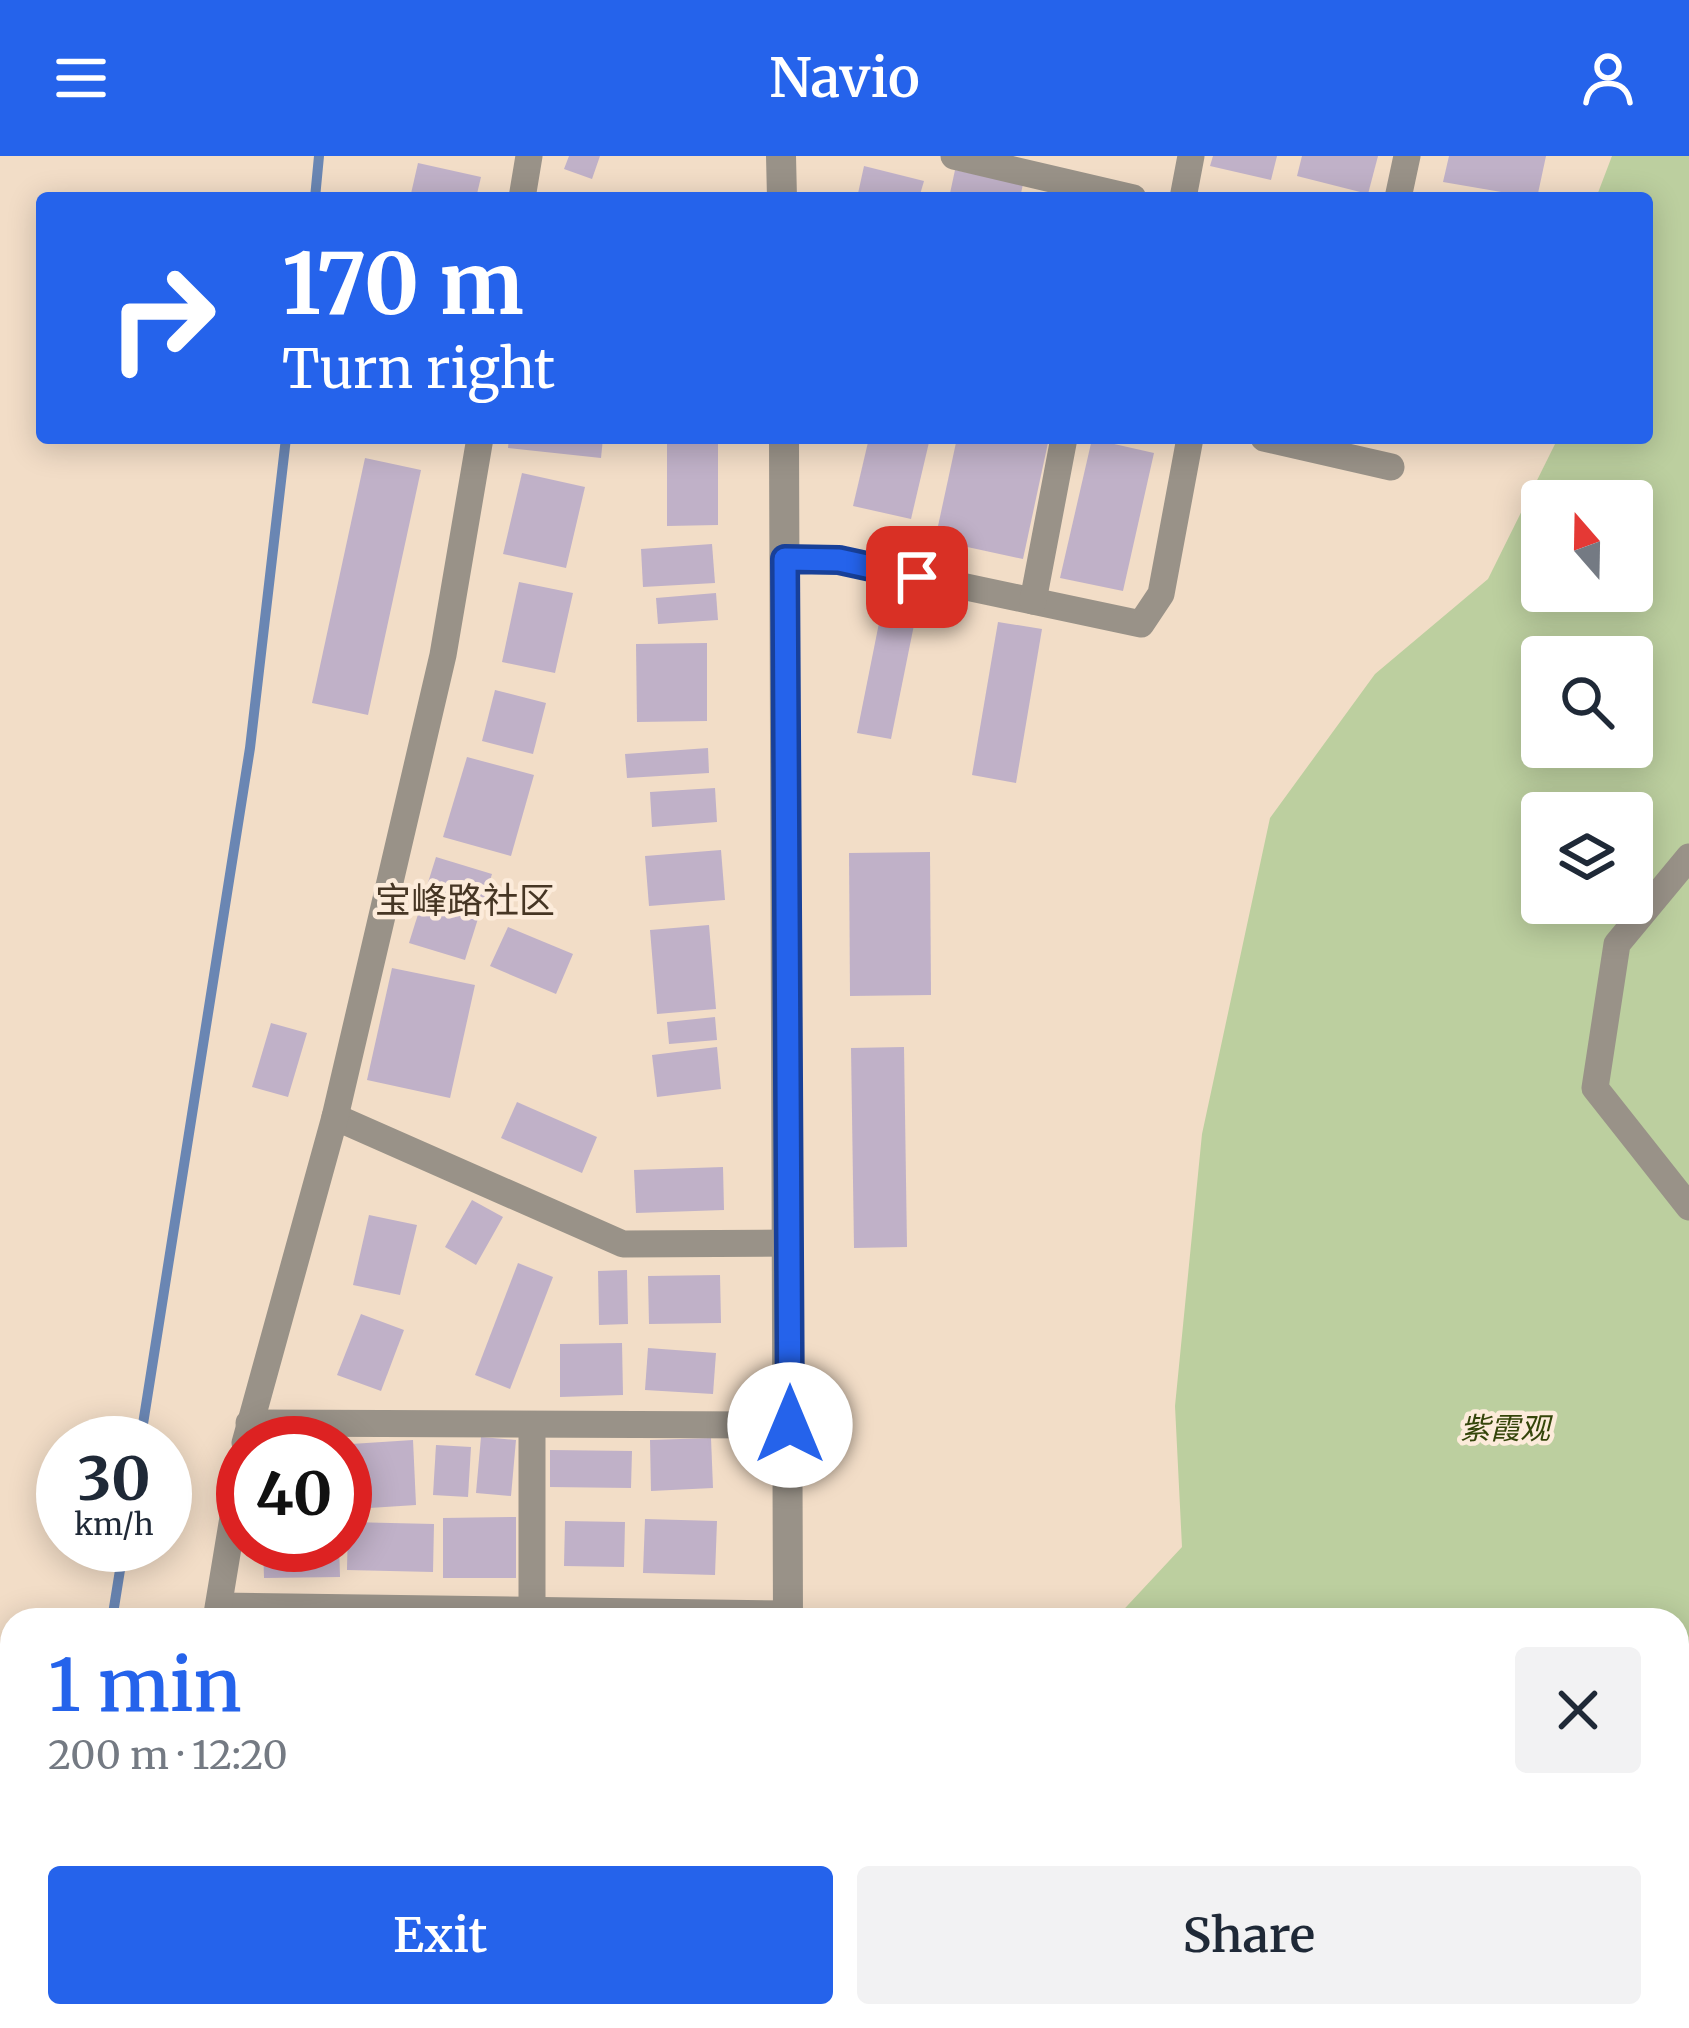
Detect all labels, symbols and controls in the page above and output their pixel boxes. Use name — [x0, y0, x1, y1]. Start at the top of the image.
text: Navio — [769, 44, 920, 112]
icon: menu — [48, 45, 114, 111]
icon: person — [1575, 45, 1641, 111]
text: 170 m — [282, 231, 524, 337]
icon: right — [84, 240, 240, 396]
text: Turn right — [282, 335, 555, 403]
north arrow — [1521, 480, 1653, 612]
map controls — [1521, 480, 1653, 924]
pin — [866, 526, 968, 628]
icon: arrive — [884, 544, 950, 610]
button: search — [1521, 636, 1653, 768]
button: layers — [1521, 792, 1653, 924]
district label: 宝峰路社区 — [375, 878, 555, 923]
position arrow — [727, 1362, 853, 1488]
park label: 紫霞观 — [1460, 1409, 1553, 1447]
speed limit sign: 40 — [216, 1416, 372, 1572]
text: 30 — [77, 1441, 151, 1516]
text: km/h — [74, 1505, 154, 1543]
text: 1 min — [48, 1640, 242, 1731]
button: close — [1515, 1647, 1641, 1773]
text: 200 m · 12:20 — [48, 1731, 288, 1780]
button: Exit — [48, 1866, 833, 2004]
button: Share — [857, 1866, 1641, 2004]

